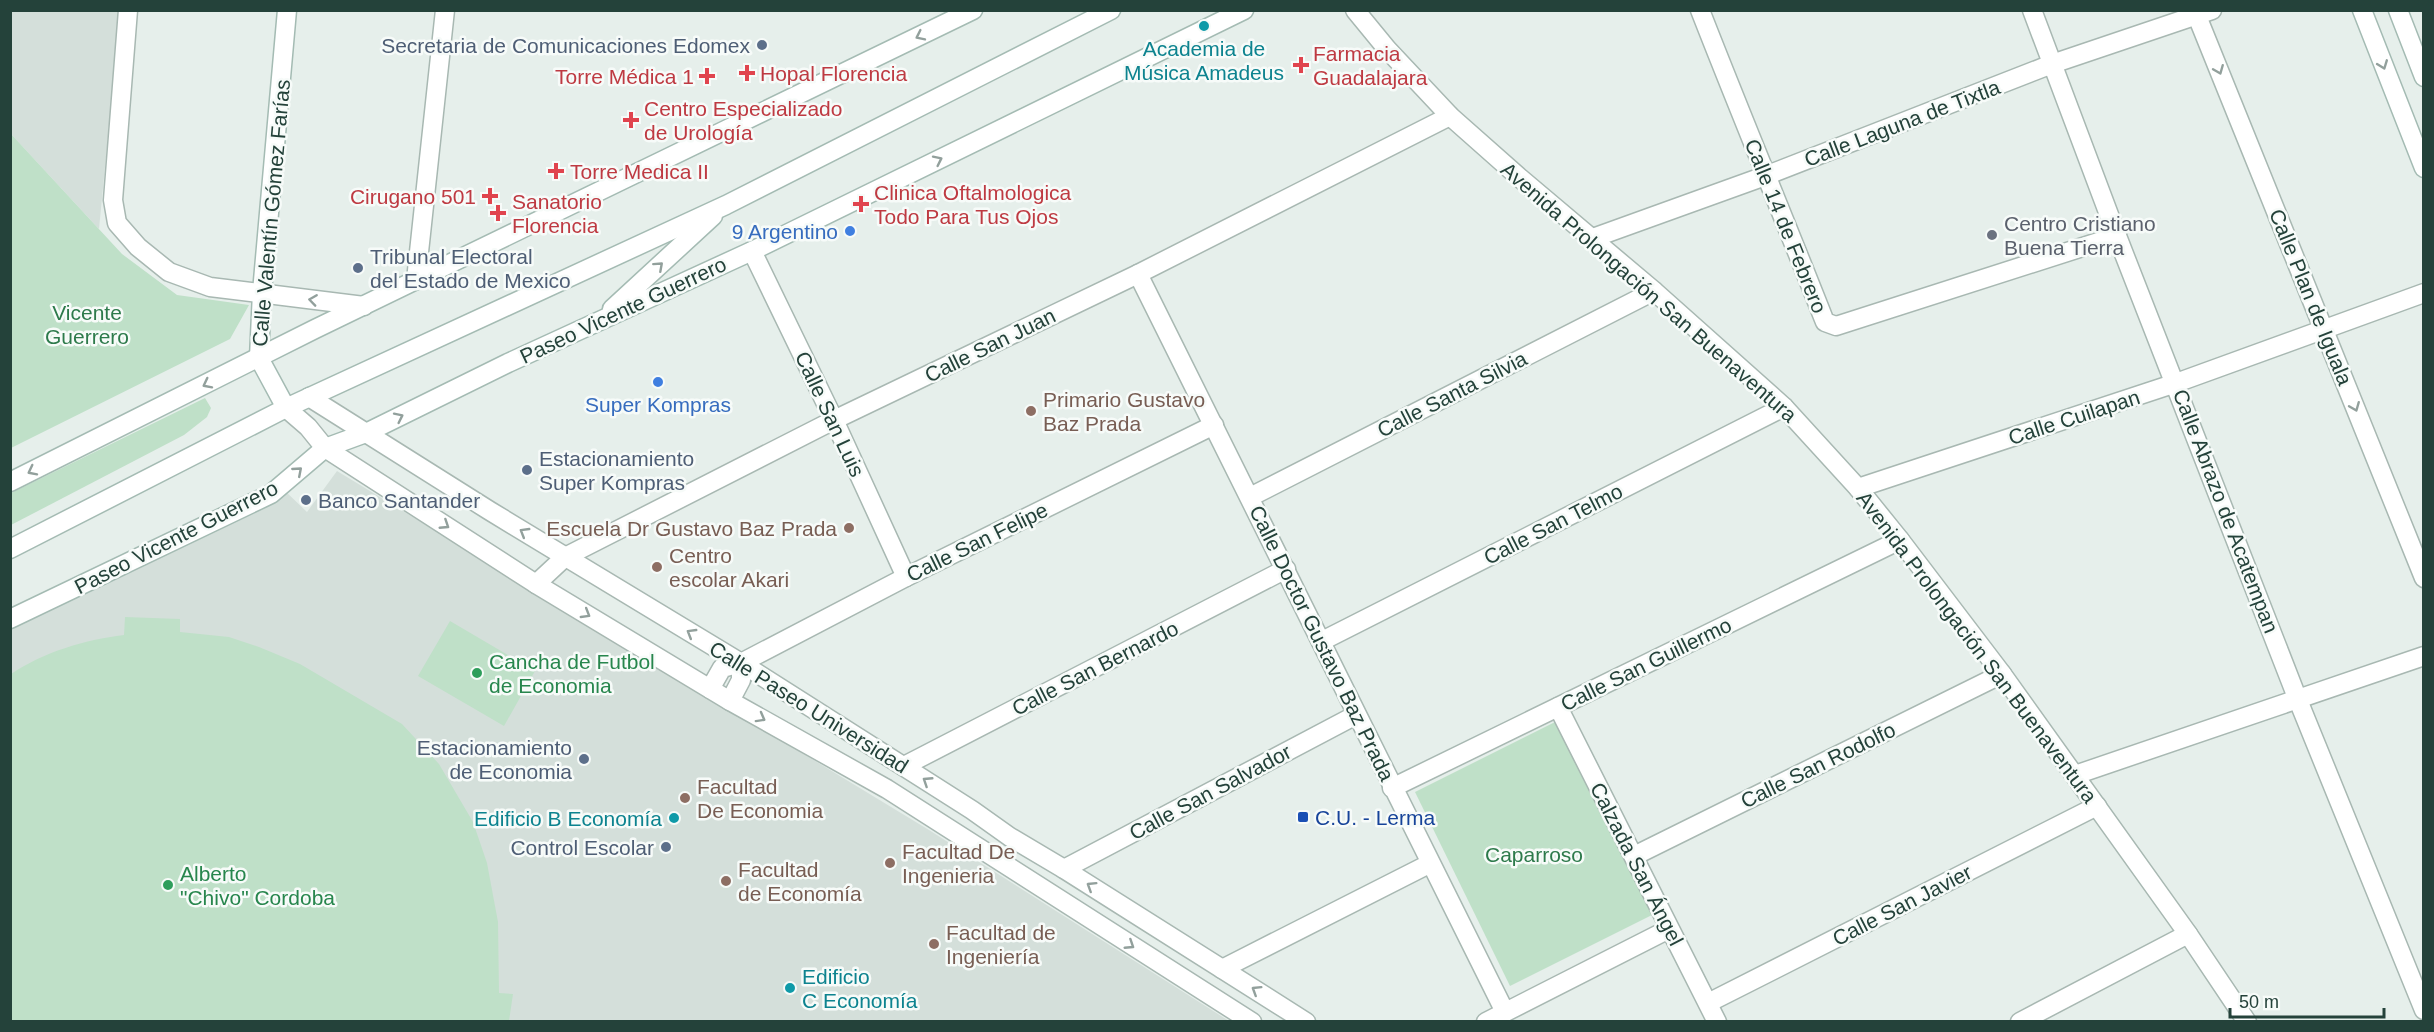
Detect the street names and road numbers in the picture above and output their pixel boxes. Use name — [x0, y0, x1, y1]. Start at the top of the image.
street label: Calle Laguna de Tixtla — [1801, 75, 2003, 171]
street label: Calle Valentín Gómez Farías — [248, 78, 294, 348]
street label: Calle 14 de Febrero — [1741, 136, 1831, 316]
street label: Avenida Prolongación San Buenaventura — [1497, 157, 1802, 427]
street label: Calle Plan de Iguala — [2265, 206, 2357, 389]
street label: Paseo Vicente Guerrero — [516, 252, 730, 368]
street label: Calle San Juan — [921, 303, 1059, 387]
street label: Calle Santa Silvia — [1373, 346, 1531, 442]
street label: Calle San Luis — [791, 348, 869, 480]
street label: Calle Cuilapan — [2005, 385, 2143, 449]
street label: Calle Abrazo de Acatempan — [2169, 386, 2283, 636]
street label: Paseo Vicente Guerrero — [71, 476, 281, 598]
street label: Calle San Telmo — [1480, 479, 1626, 569]
street label: Avenida Prolongación San Buenaventura — [1852, 487, 2102, 807]
street label: Calle San Felipe — [903, 498, 1051, 586]
street label: Calle Doctor Gustavo Baz Prada — [1245, 502, 1399, 785]
street label: Calle San Guillermo — [1557, 613, 1735, 715]
street label: Calle San Bernardo — [1008, 616, 1182, 720]
street label: Calle Paseo Universidad — [705, 636, 913, 778]
street label: Calle San Rodolfo — [1737, 718, 1899, 812]
street label: Calle San Salvador — [1125, 740, 1295, 844]
street label: Calzada San Ángel — [1586, 779, 1688, 949]
street label: Calle San Javier — [1829, 860, 1975, 950]

